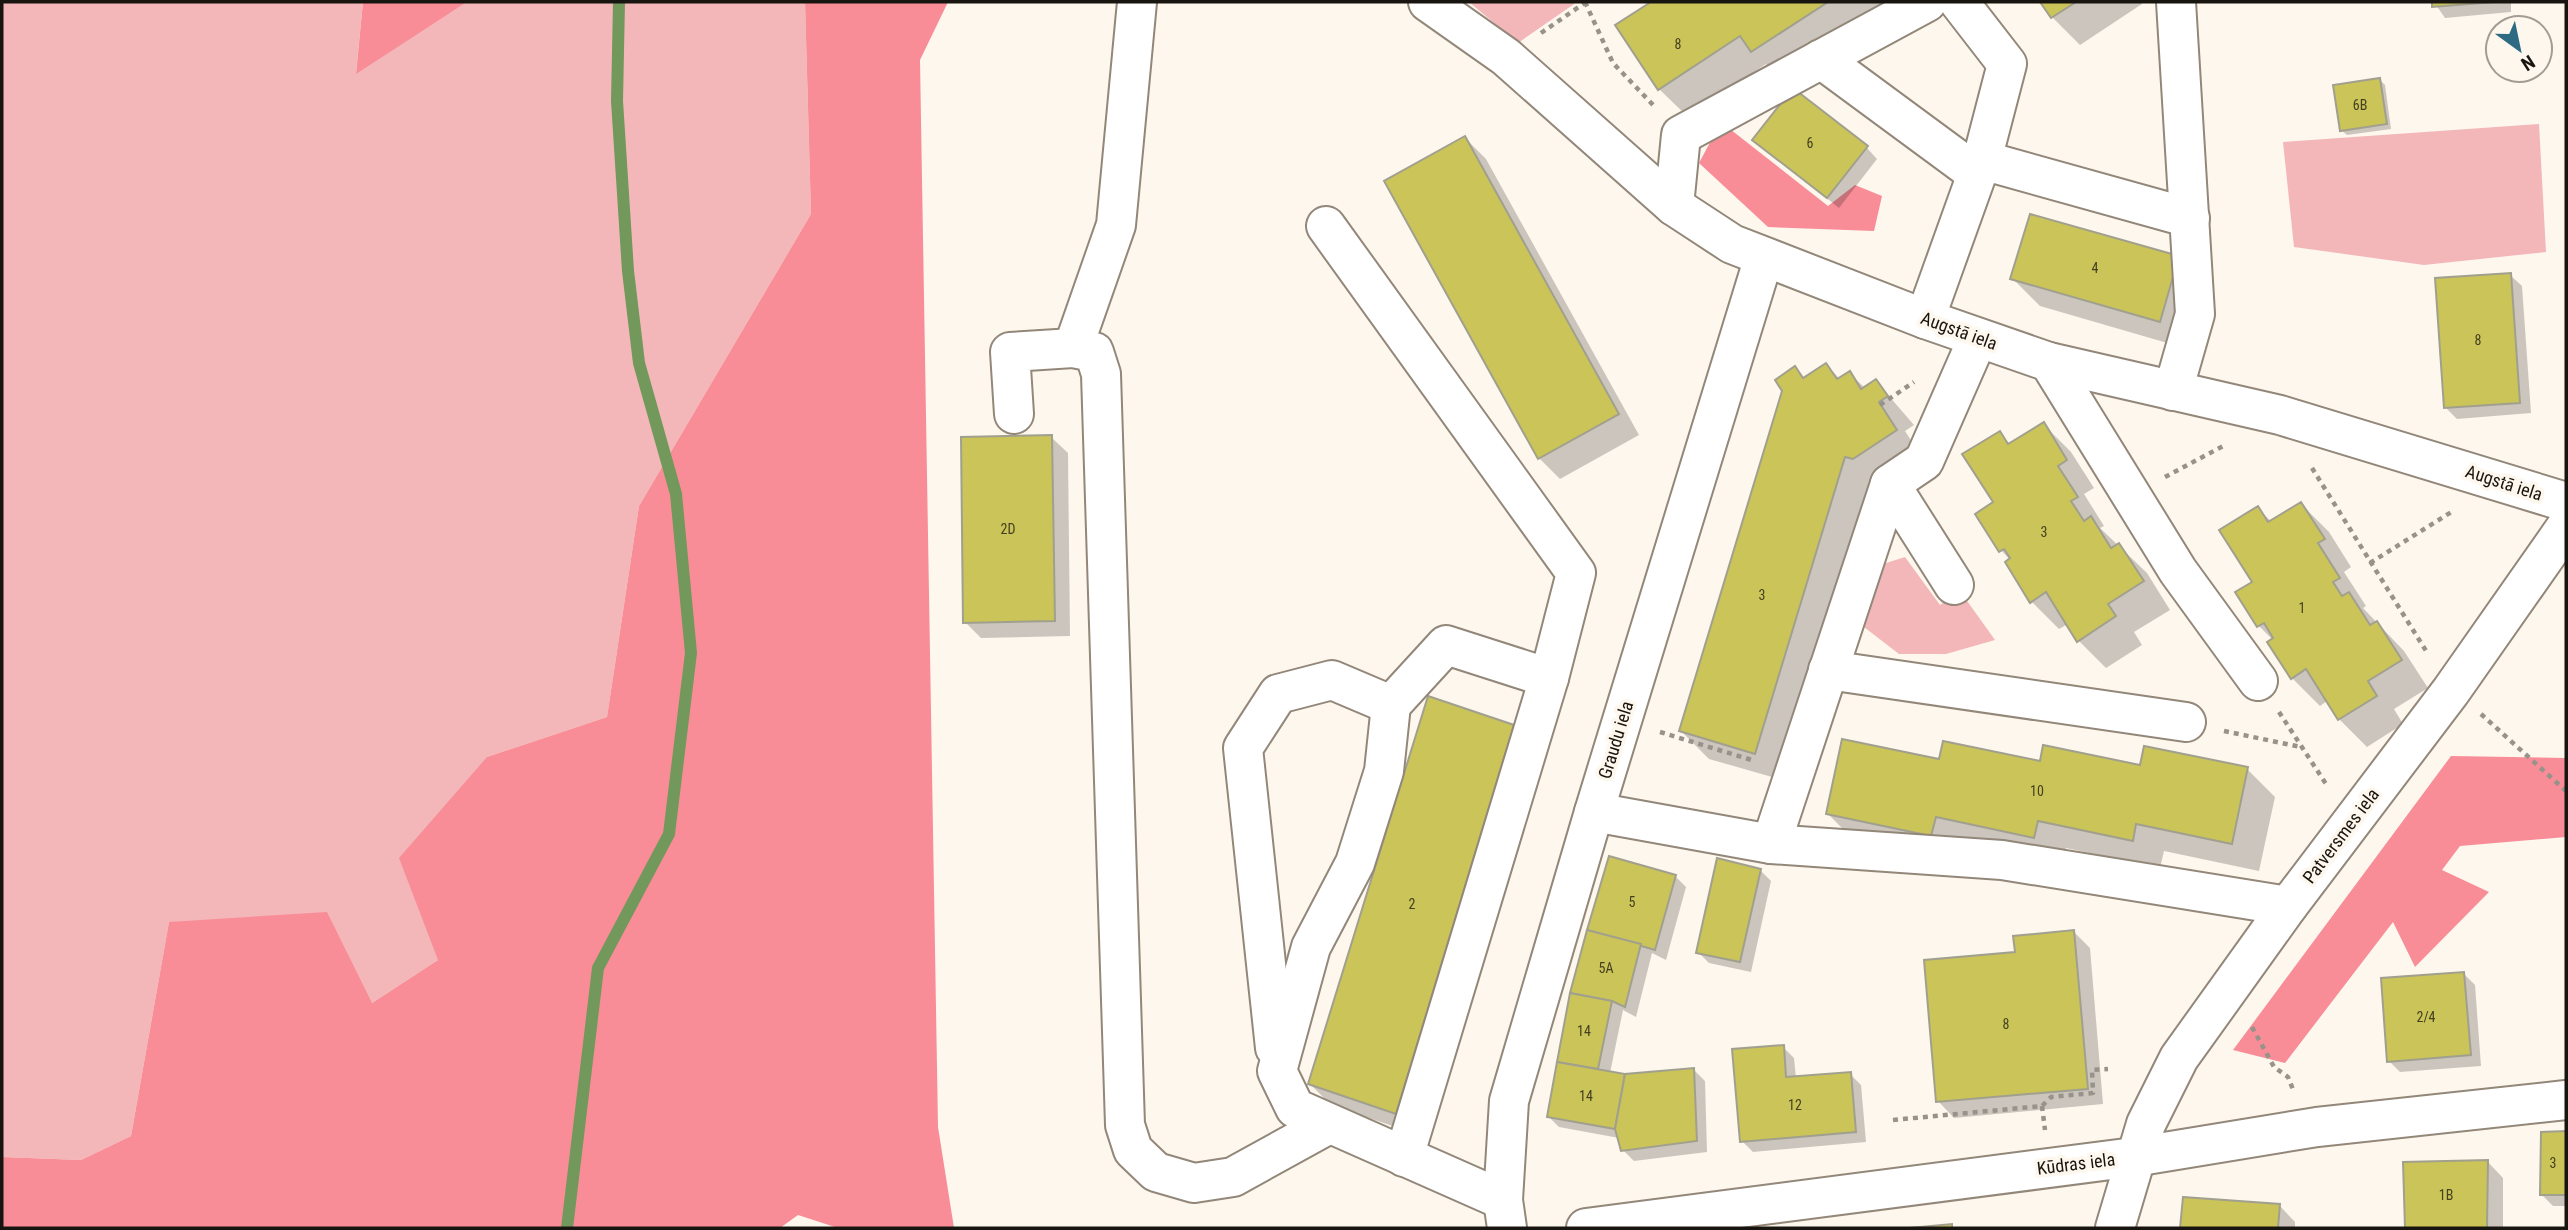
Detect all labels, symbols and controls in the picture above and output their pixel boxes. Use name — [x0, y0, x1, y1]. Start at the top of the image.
north arrow — [2484, 14, 2554, 84]
house number: 8 — [1675, 36, 1682, 52]
text: N — [2517, 50, 2539, 76]
house number: 6B — [2353, 97, 2367, 113]
house number: 6 — [1807, 135, 1814, 151]
house number: 4 — [2092, 260, 2099, 276]
street label: Augstā iela — [1918, 307, 2000, 354]
house number: 8 — [2475, 332, 2482, 348]
street label: Augstā iela — [2463, 460, 2545, 505]
house number: 2D — [1001, 521, 1015, 537]
house number: 3 — [2041, 524, 2047, 540]
house number: 3 — [1759, 587, 1765, 603]
house number: 1 — [2299, 600, 2305, 616]
street label: Graudu iela — [1594, 698, 1637, 781]
house number: 10 — [2030, 783, 2044, 799]
street label: Patversmes iela — [2298, 784, 2383, 887]
house number: 5 — [1629, 894, 1636, 910]
house number: 2 — [1409, 896, 1416, 912]
house number: 5A — [1599, 960, 1613, 976]
house number: 2/4 — [2416, 1009, 2436, 1025]
house number: 8 — [2003, 1016, 2010, 1032]
house number: 14 — [1577, 1023, 1591, 1039]
house number: 14 — [1579, 1088, 1593, 1104]
house number: 12 — [1788, 1097, 1802, 1113]
street label: Kūdras iela — [2036, 1148, 2116, 1179]
house number: 3 — [2550, 1155, 2556, 1171]
house number: 1B — [2439, 1187, 2453, 1203]

